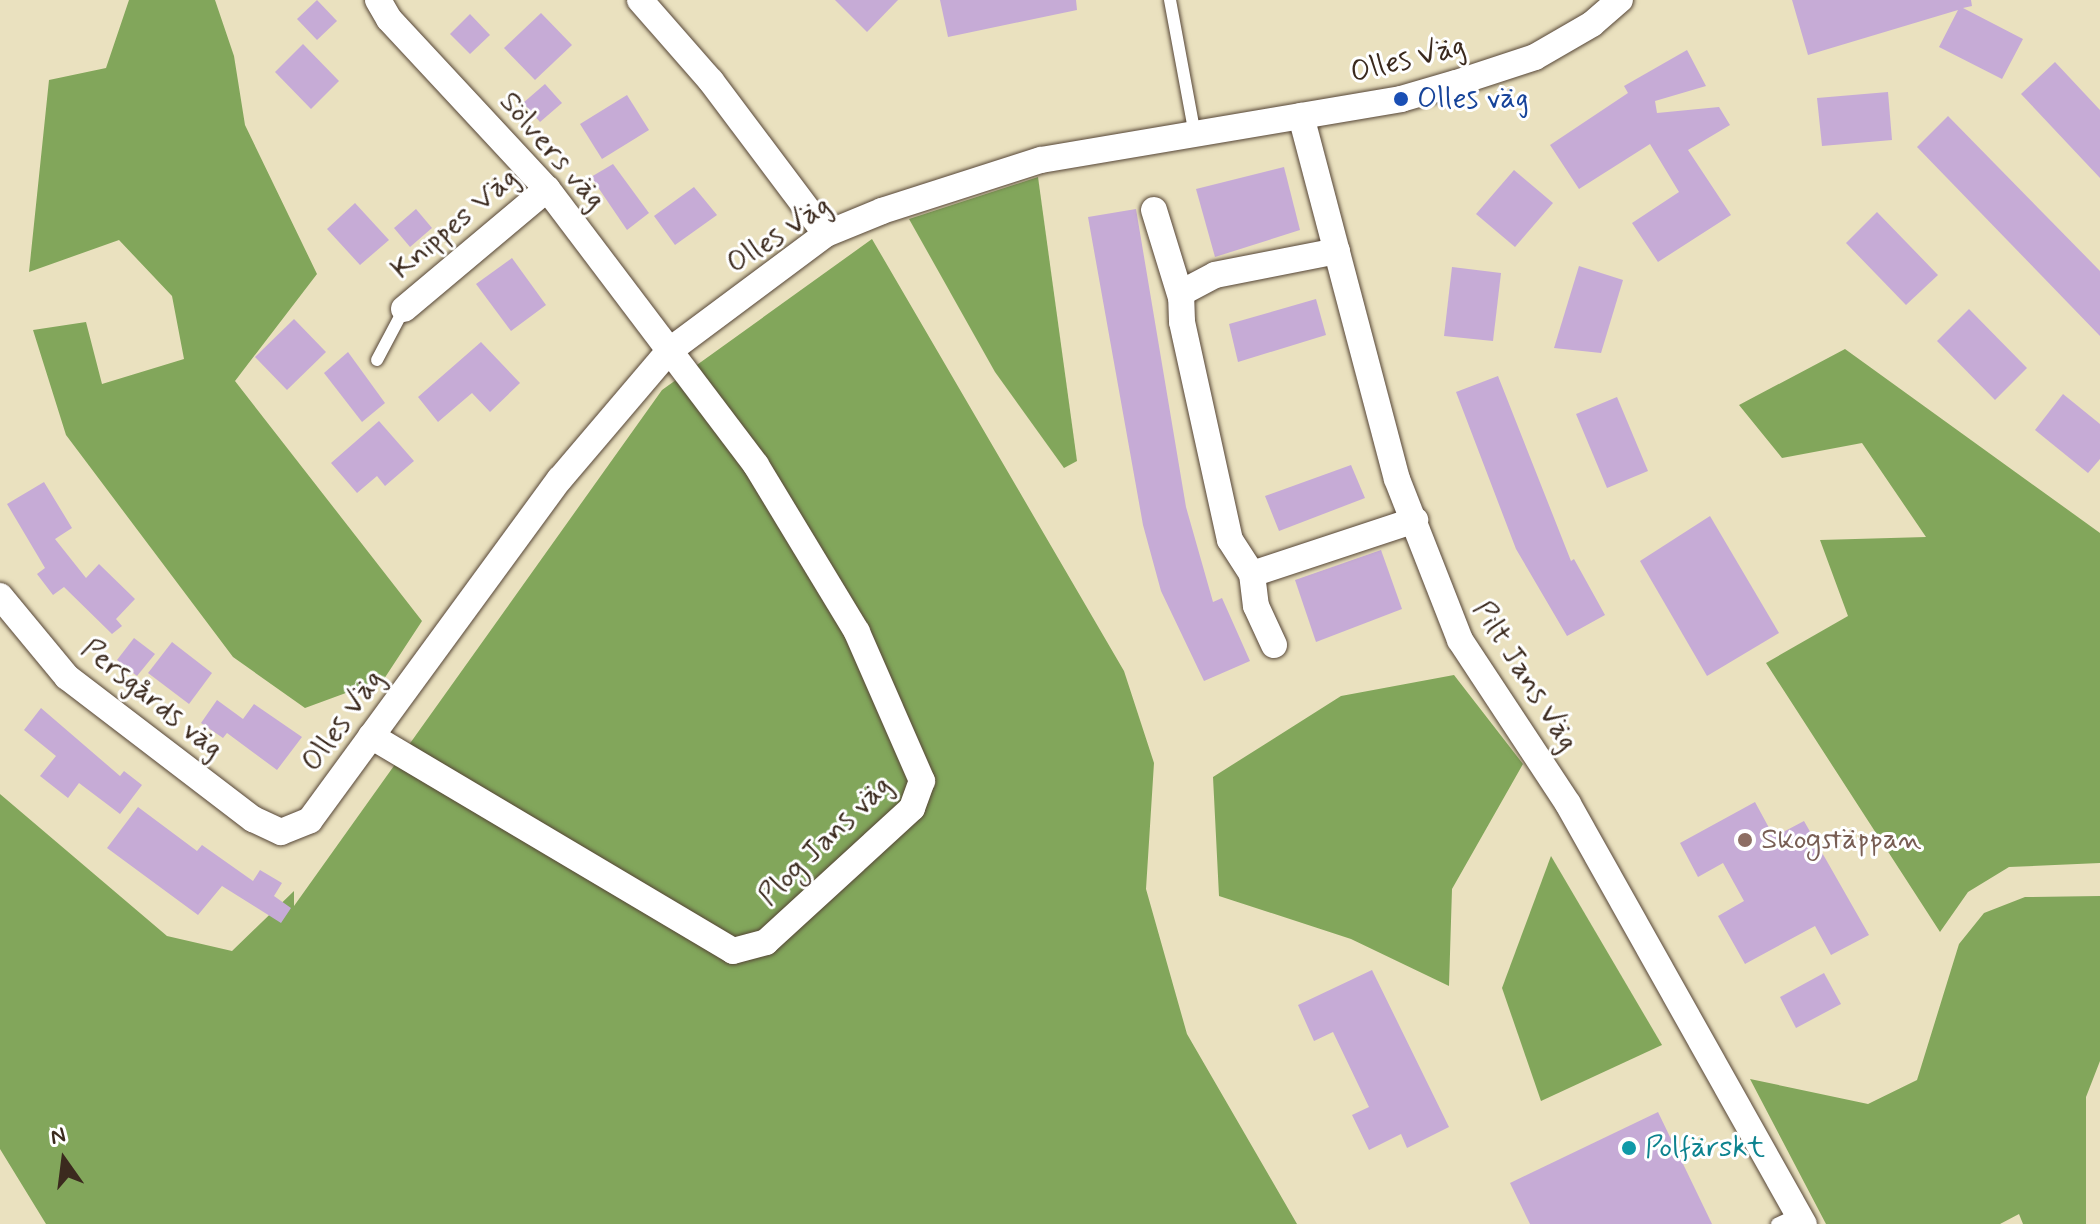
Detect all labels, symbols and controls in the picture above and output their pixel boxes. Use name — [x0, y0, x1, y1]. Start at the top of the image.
street label: Olles Väg — [1347, 28, 1469, 92]
place label: Olles väg — [1417, 81, 1529, 117]
street label: Sölvers väg — [491, 85, 613, 217]
marker: Olles väg — [1392, 90, 1410, 108]
street label: Knippes Väg — [385, 161, 525, 287]
street label: Olles Väg — [720, 188, 838, 282]
street label: Pilt Jans Väg — [1464, 594, 1586, 758]
street label: Persgårds väg — [74, 631, 230, 767]
street label: Olles Väg — [294, 663, 392, 779]
street label: Plog Jans väg — [750, 768, 900, 914]
place label: Skogstäppan — [1761, 822, 1922, 858]
marker: Skogstäppan — [1736, 831, 1754, 849]
north arrow — [24, 1120, 104, 1200]
text: N — [48, 1121, 69, 1152]
place label: Polfärskt — [1645, 1130, 1765, 1166]
marker: Polfärskt — [1620, 1139, 1638, 1157]

